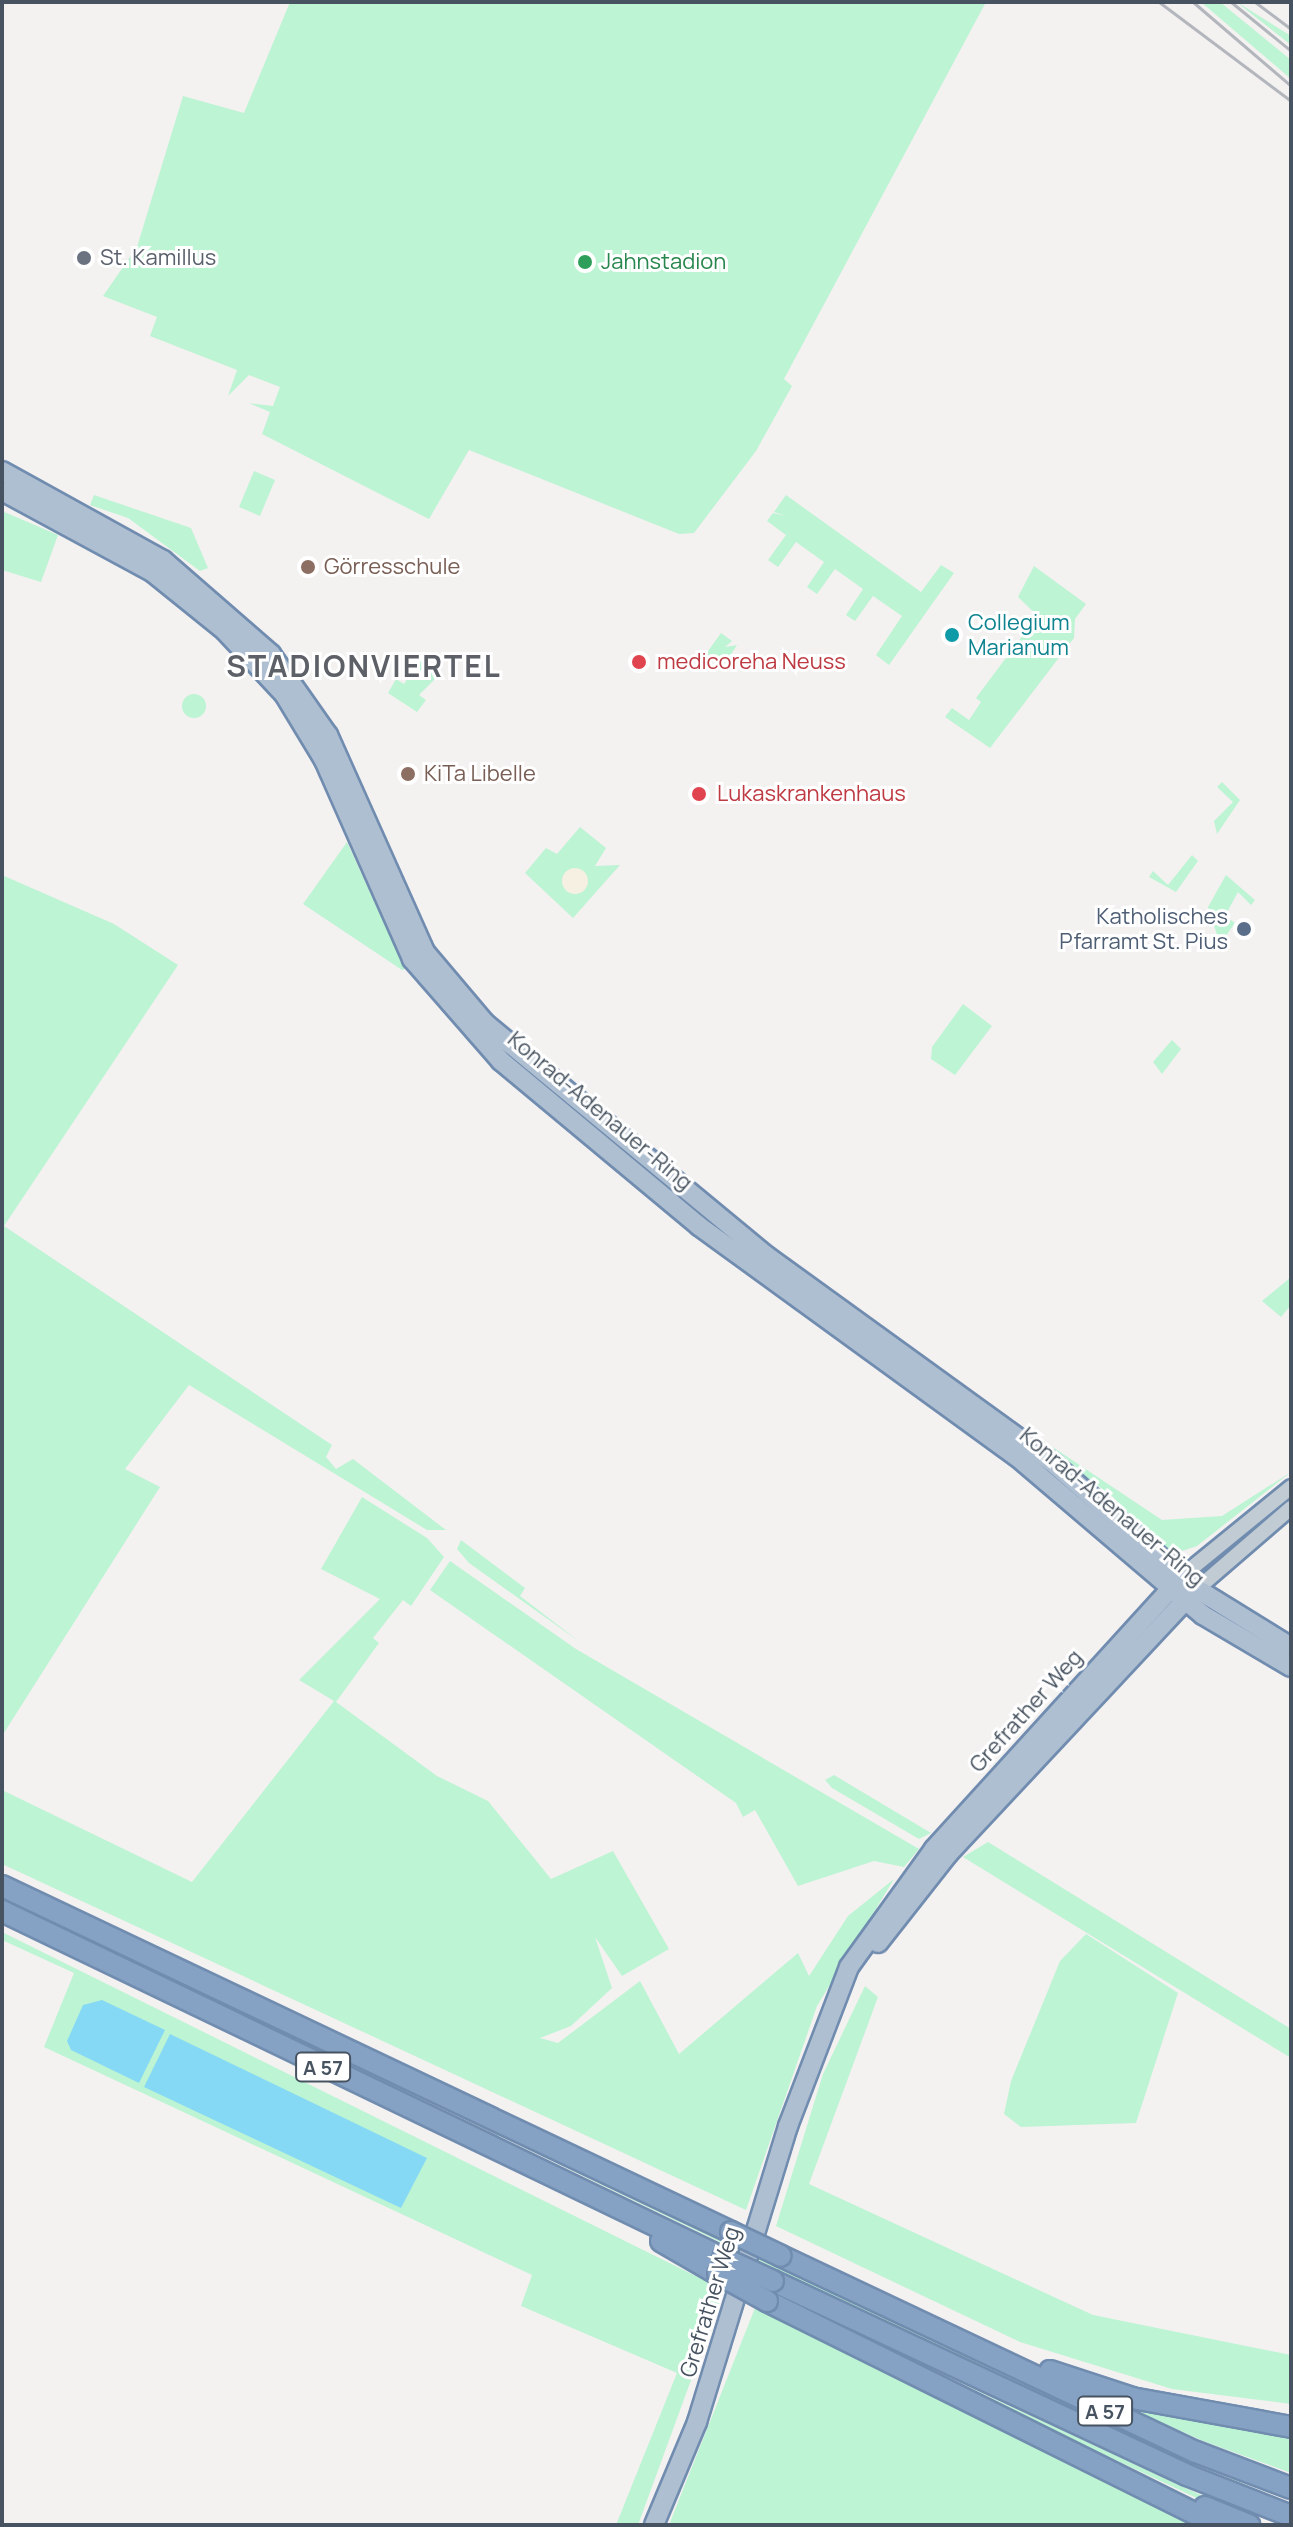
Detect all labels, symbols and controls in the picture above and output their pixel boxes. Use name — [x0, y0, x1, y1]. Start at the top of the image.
place label: St. Kamillus — [100, 245, 216, 271]
marker: St. Kamillus — [75, 249, 93, 267]
place label: Jahnstadion — [601, 249, 726, 275]
marker: Jahnstadion — [576, 253, 594, 271]
place label: Görresschule — [324, 554, 460, 580]
marker: Görresschule — [299, 558, 317, 576]
place label: Collegium Marianum — [968, 609, 1070, 660]
marker: Collegium Marianum — [943, 626, 961, 644]
district label: STADIONVIERTEL — [226, 648, 502, 684]
place label: medicoreha Neuss — [657, 649, 846, 675]
marker: medicoreha Neuss — [628, 651, 650, 673]
place label: KiTa Libelle — [424, 761, 536, 787]
marker: KiTa Libelle — [399, 765, 417, 783]
place label: Lukaskrankenhaus — [717, 781, 906, 807]
marker: Lukaskrankenhaus — [688, 783, 710, 805]
place label: Katholisches Pfarramt St. Pius — [1059, 903, 1228, 954]
marker: Katholisches Pfarramt St. Pius — [1235, 920, 1253, 938]
street label: Konrad-Adenauer-Ring — [502, 1026, 698, 1196]
street label: Konrad-Adenauer-Ring — [1014, 1422, 1210, 1592]
street label: Grefrather Weg — [964, 1644, 1088, 1778]
road number: A 57 — [295, 2051, 351, 2083]
street label: Grefrather Weg — [675, 2224, 745, 2380]
road number: A 57 — [1077, 2395, 1133, 2427]

